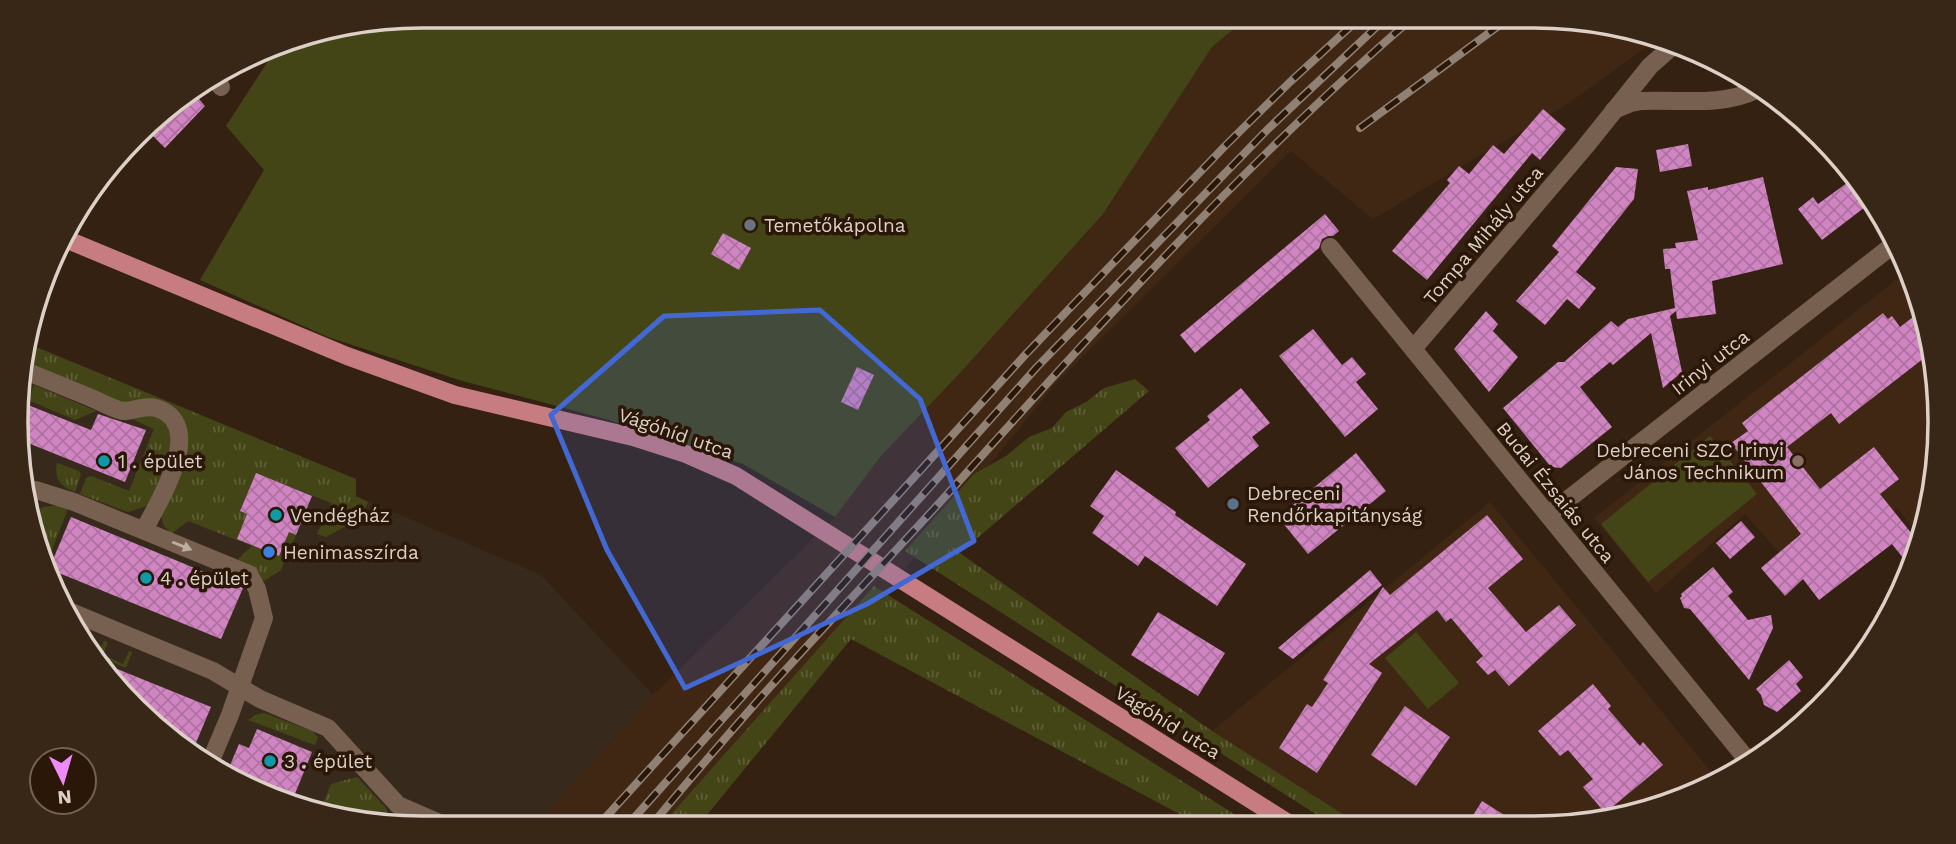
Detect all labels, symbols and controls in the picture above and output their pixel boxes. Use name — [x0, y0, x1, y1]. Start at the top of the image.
street label: Tompa Mihály utca — [1419, 161, 1548, 309]
place label: Temetőkápolna — [764, 214, 906, 237]
marker: Temetőkápolna — [742, 217, 758, 233]
street label: Irinyi utca — [1667, 325, 1754, 400]
street label: Vágóhíd utca — [615, 403, 736, 464]
street label: Budai Ézsaiás utca — [1492, 417, 1620, 568]
place label: Debreceni SZC Irinyi János Technikum — [1596, 439, 1784, 484]
place label: 1 . épület — [118, 450, 203, 473]
marker: 1 . épület — [96, 453, 112, 469]
marker: Debreceni SZC Irinyi János Technikum — [1790, 453, 1806, 469]
place label: Debreceni Rendőrkapitányság — [1247, 482, 1423, 527]
marker: Debreceni Rendőrkapitányság — [1225, 496, 1241, 512]
place label: Vendégház — [290, 504, 390, 527]
marker: Vendégház — [268, 507, 284, 523]
one-way arrow — [172, 541, 193, 552]
place label: Henimasszírda — [283, 541, 419, 564]
marker: Henimasszírda — [261, 544, 277, 560]
place label: 4 . épület — [160, 567, 249, 590]
marker: 4 . épület — [138, 570, 154, 586]
street label: Vágóhíd utca — [1111, 681, 1225, 764]
north arrow — [28, 746, 98, 816]
place label: 3 . épület — [284, 750, 372, 773]
marker: 3 . épület — [262, 753, 278, 769]
text: N — [56, 785, 72, 810]

